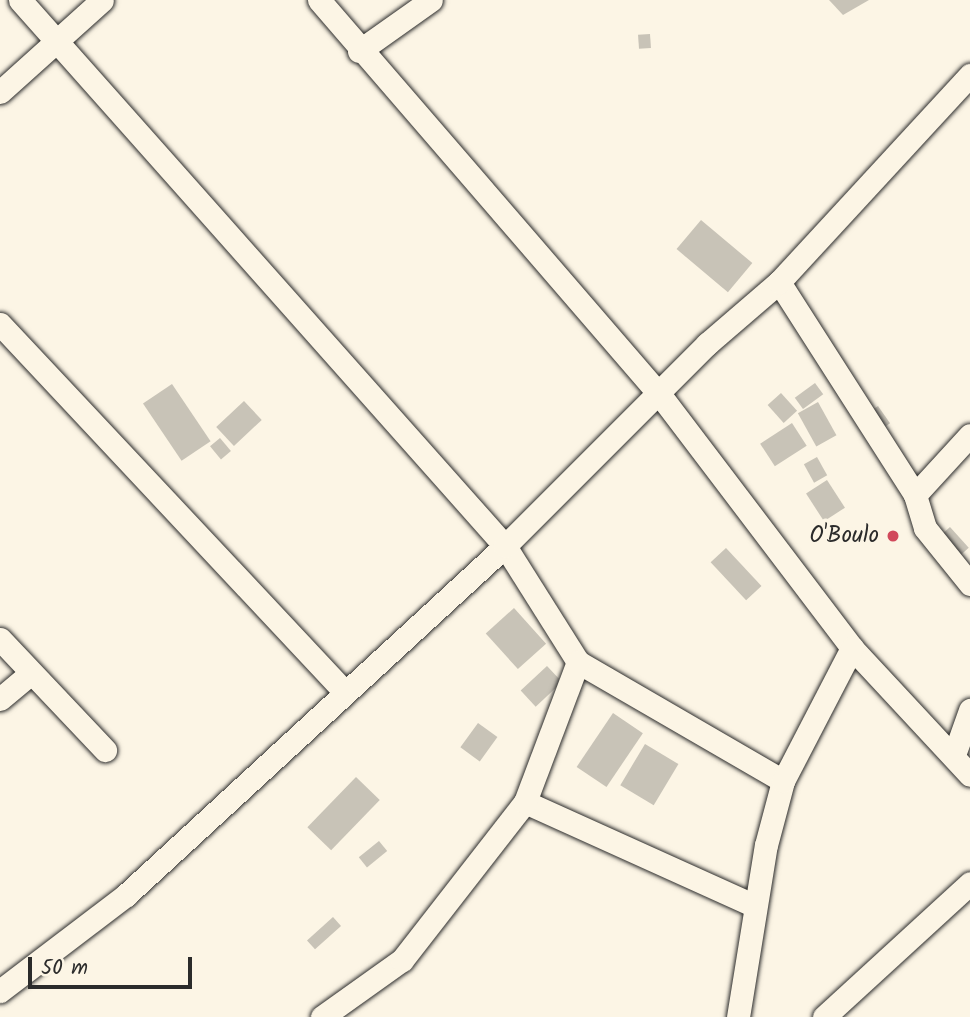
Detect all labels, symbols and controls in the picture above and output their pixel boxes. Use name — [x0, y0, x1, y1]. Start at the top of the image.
place label: O'Boulo — [809, 522, 879, 550]
marker: O'Boulo — [885, 528, 901, 544]
scale bar — [32, 944, 196, 988]
text: 50 m — [41, 952, 88, 985]

